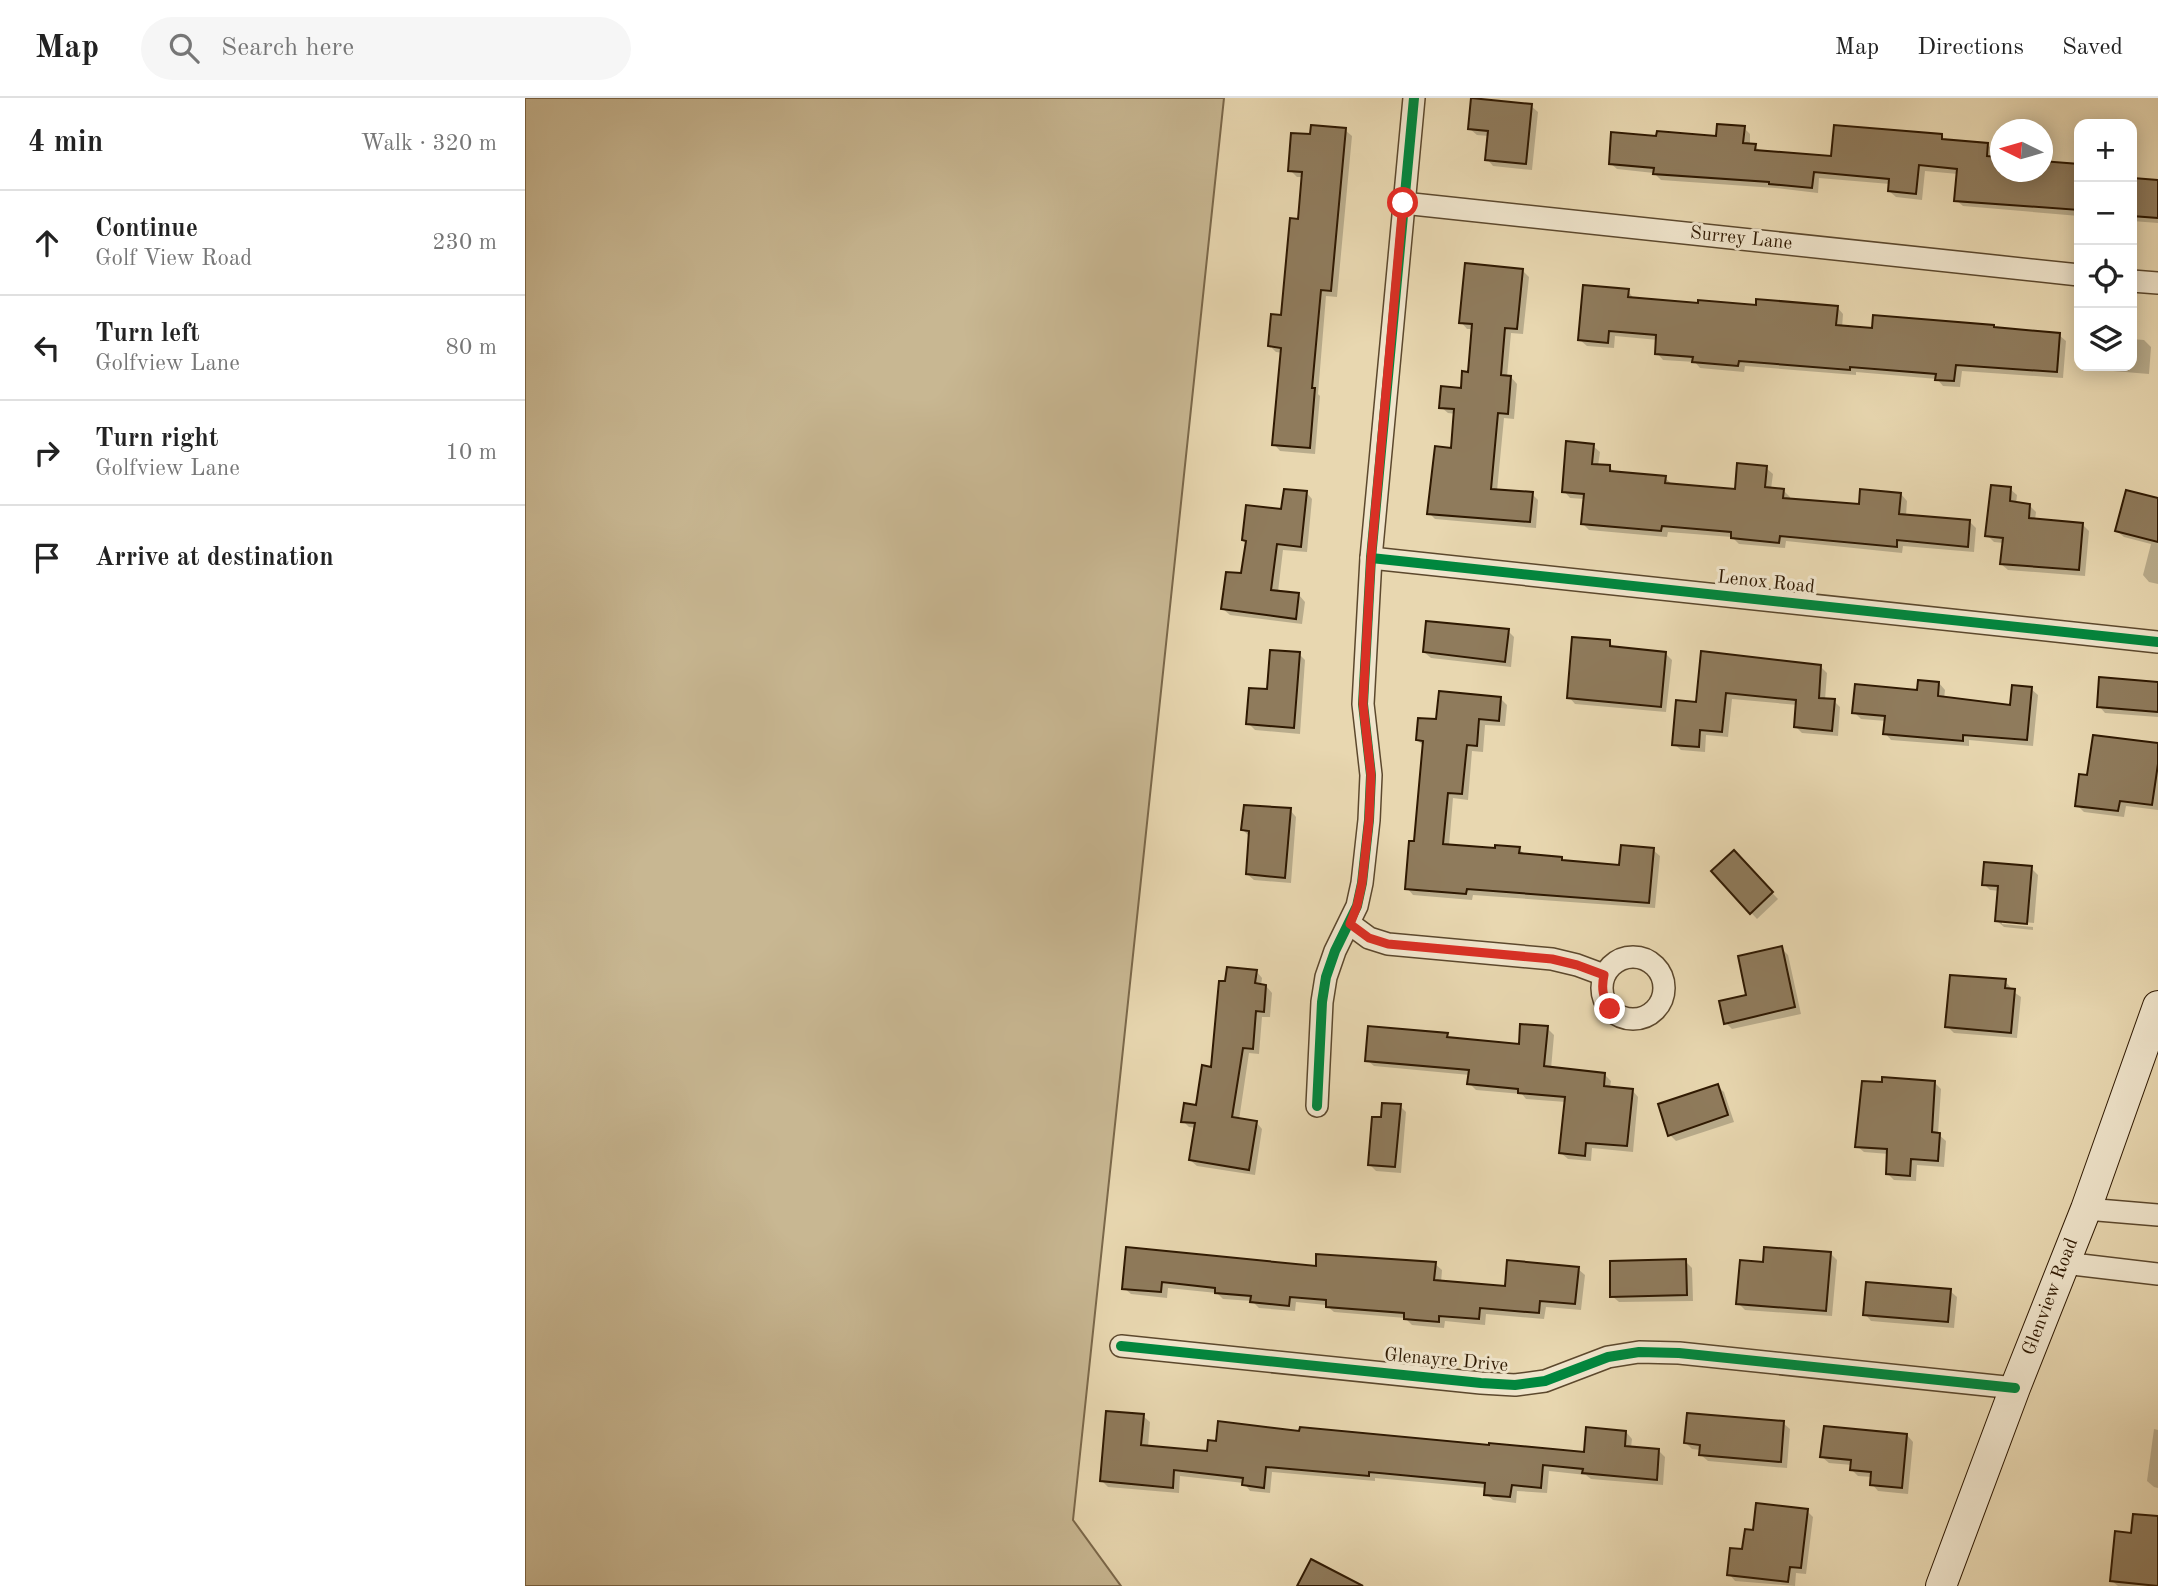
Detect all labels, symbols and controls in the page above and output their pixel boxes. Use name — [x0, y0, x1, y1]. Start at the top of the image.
search box — [141, 17, 631, 80]
icon: search — [165, 29, 203, 67]
text: Map — [35, 32, 99, 65]
text: Search here — [221, 35, 354, 61]
text: Map — [1835, 36, 1879, 60]
text: Directions — [1917, 36, 2024, 60]
text: Saved — [2062, 36, 2123, 60]
north arrow — [1990, 119, 2053, 182]
map controls — [2074, 119, 2137, 371]
button: + — [2074, 119, 2137, 182]
text: 4 min — [28, 128, 103, 158]
text: Walk · 320 m — [361, 132, 497, 155]
button: − — [2074, 182, 2137, 245]
route start — [1387, 187, 1418, 218]
text: Continue — [95, 216, 198, 242]
icon: ahead — [28, 224, 66, 262]
street label: Surrey Lane — [1689, 224, 1793, 254]
text: 230 m — [432, 231, 497, 254]
button: locate — [2074, 245, 2137, 308]
text: Golf View Road — [95, 247, 252, 270]
button: layers — [2074, 308, 2137, 371]
text: Turn left — [95, 321, 200, 347]
icon: left — [28, 329, 66, 367]
text: 80 m — [446, 336, 497, 359]
text: Golfview Lane — [95, 352, 240, 375]
text: Turn right — [95, 426, 218, 452]
icon: right — [28, 434, 66, 472]
text: 10 m — [446, 441, 497, 464]
text: Golfview Lane — [95, 457, 240, 480]
icon: arrive — [28, 539, 66, 577]
text: Arrive at destination — [95, 545, 334, 571]
street label: Lenox Road — [1716, 568, 1816, 598]
route end — [1594, 993, 1625, 1024]
street label: Glenview Road — [2020, 1236, 2082, 1358]
street label: Glenayre Drive — [1383, 1346, 1509, 1376]

